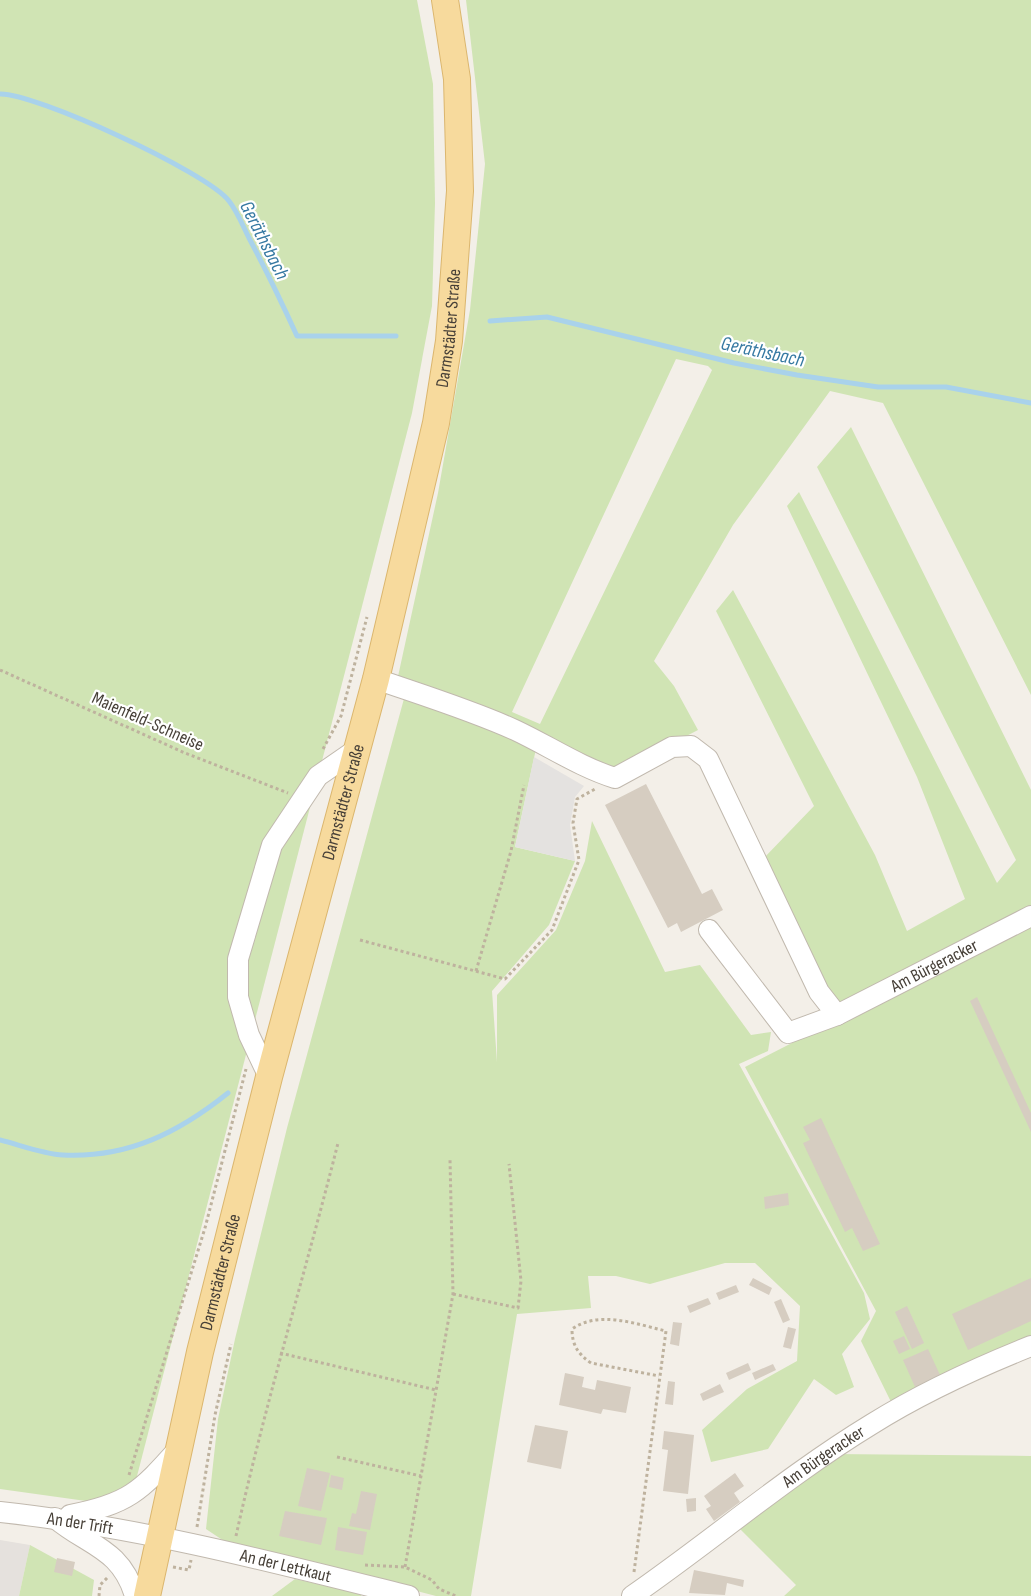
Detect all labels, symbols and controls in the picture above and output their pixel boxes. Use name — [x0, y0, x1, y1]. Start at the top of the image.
water label: Geräthsbach — [234, 197, 294, 284]
street label: Darmstädter Straße — [432, 268, 465, 389]
water label: Geräthsbach — [719, 331, 807, 373]
street label: Maienfeld-Schneise — [89, 687, 207, 755]
street label: Darmstädter Straße — [318, 742, 369, 862]
street label: Am Bürgeracker — [886, 935, 981, 997]
street label: Darmstädter Straße — [196, 1212, 245, 1333]
street label: Am Bürgeracker — [778, 1421, 869, 1493]
street label: An der Trift — [45, 1508, 115, 1539]
street label: An der Lettkaut — [237, 1545, 334, 1587]

